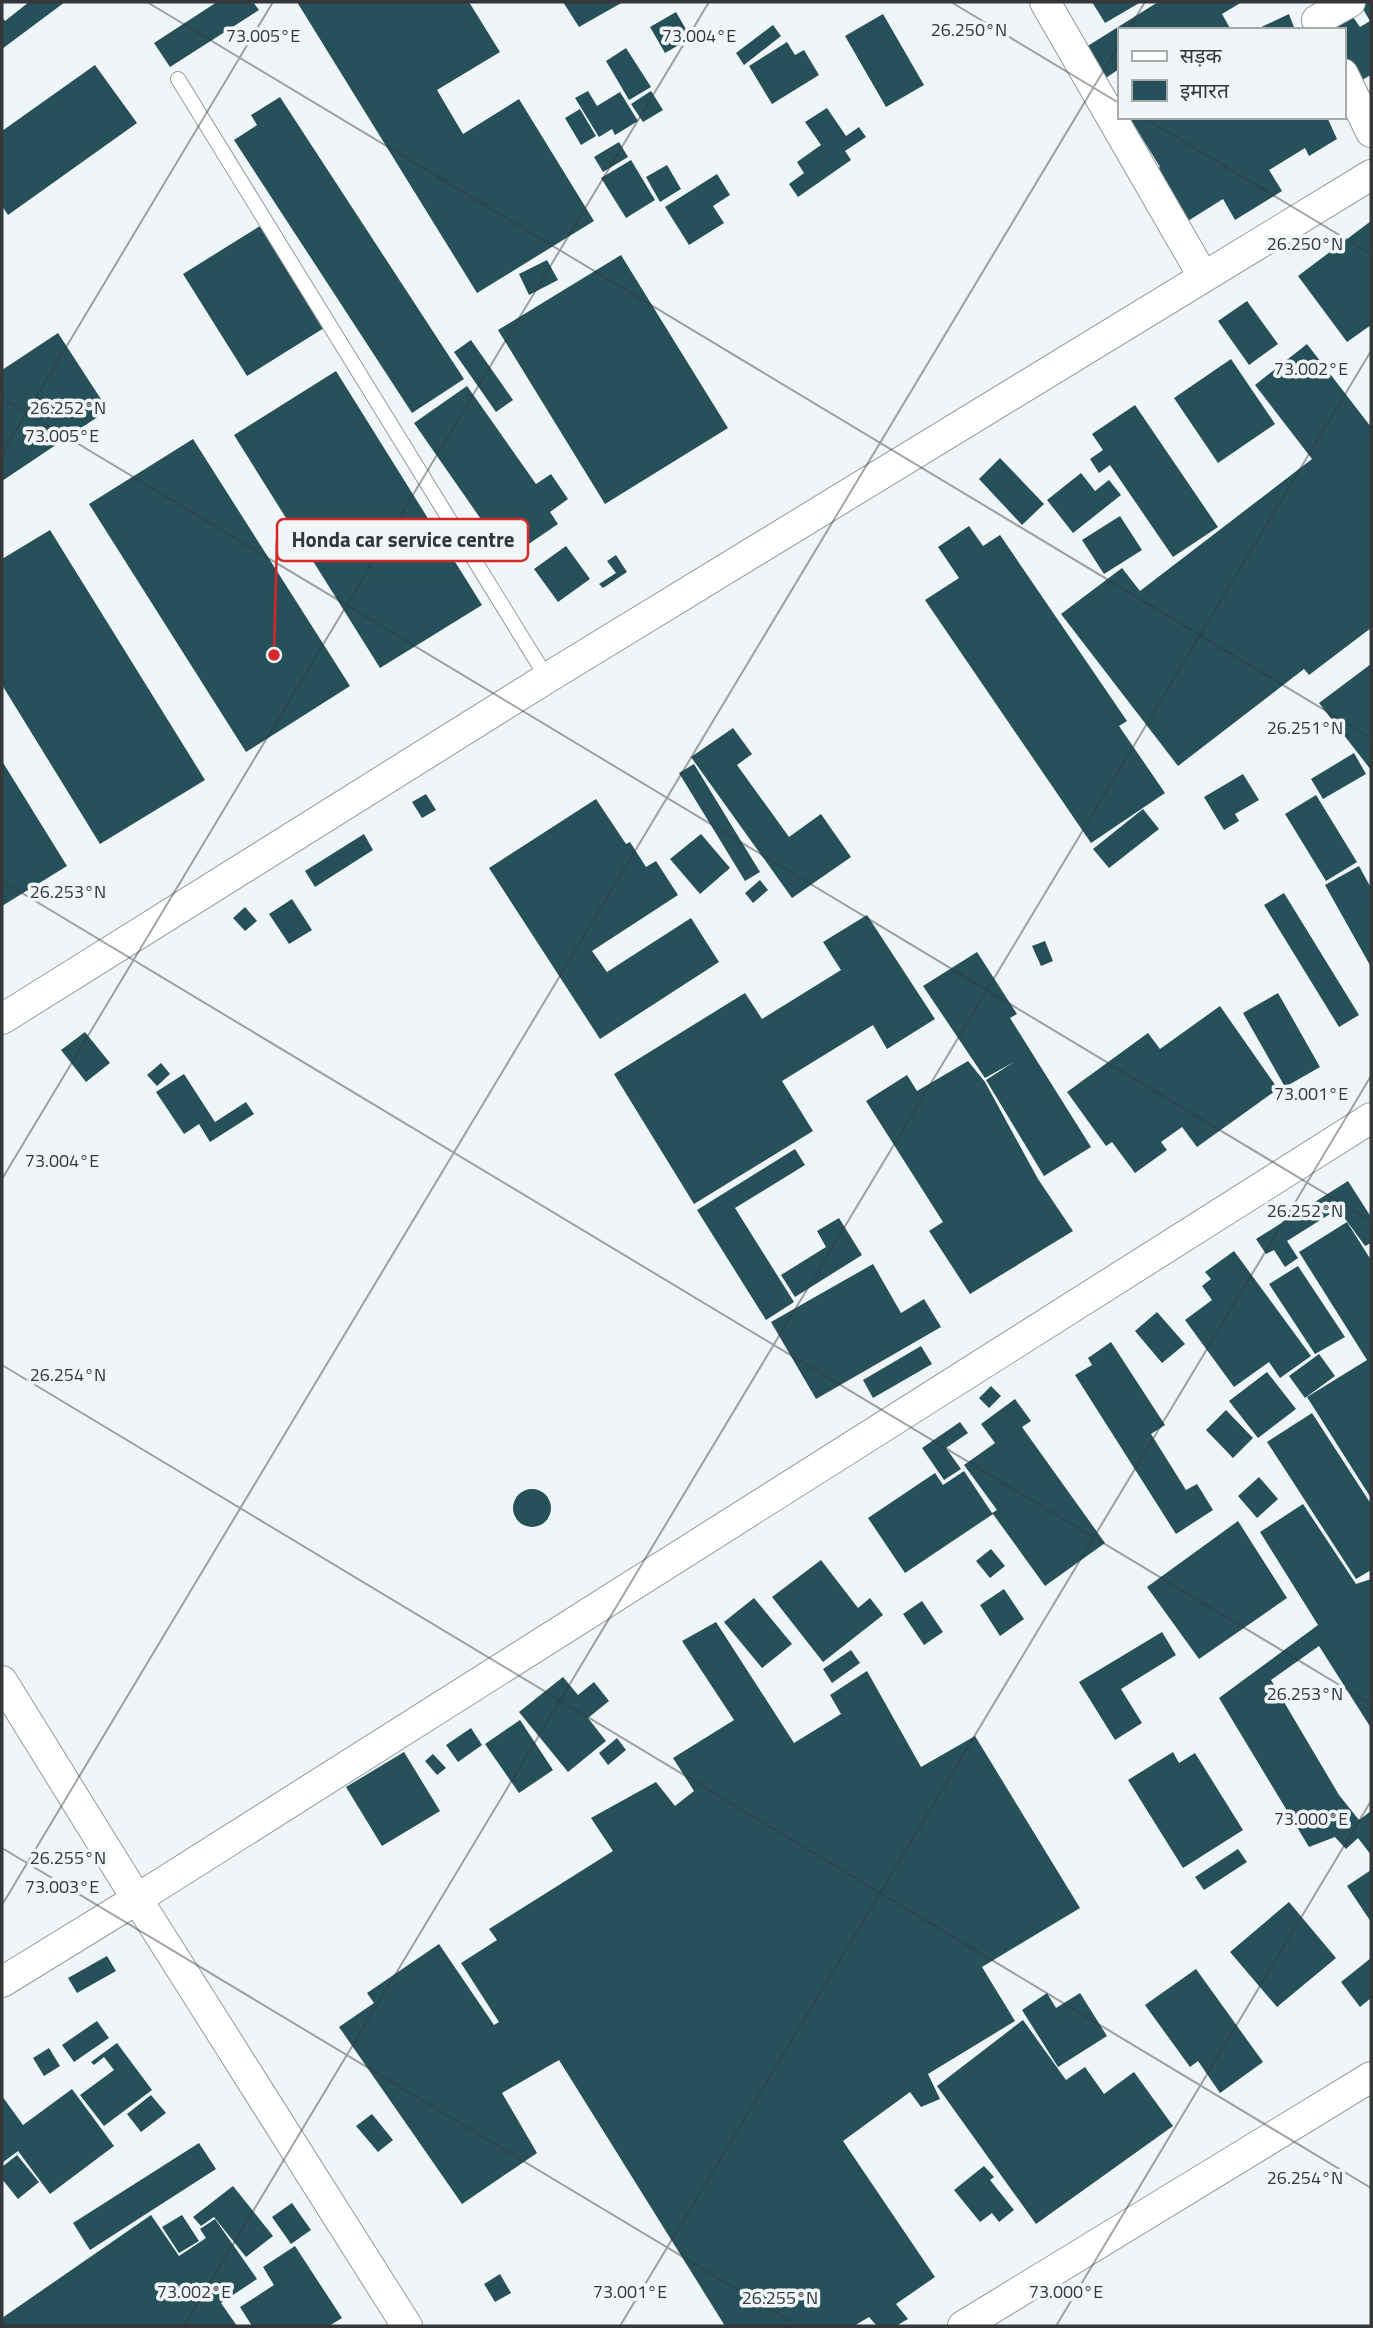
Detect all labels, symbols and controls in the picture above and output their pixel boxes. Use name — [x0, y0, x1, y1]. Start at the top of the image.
text: 26.250°N — [931, 16, 1007, 43]
text: 73.005°E — [226, 22, 300, 49]
text: 73.004°E — [662, 22, 736, 49]
legend — [1118, 28, 1345, 119]
text: सड़क — [1180, 39, 1222, 71]
text: इमारत — [1180, 74, 1230, 106]
text: 26.250°N — [1267, 230, 1343, 257]
text: 73.002°E — [1274, 355, 1348, 382]
text: 26.252°N — [30, 394, 106, 421]
text: 73.005°E — [25, 422, 99, 449]
callout: Honda car service centre — [277, 519, 528, 561]
text: Honda car service centre — [292, 523, 514, 555]
text: 26.251°N — [1267, 714, 1343, 741]
text: 26.253°N — [30, 878, 106, 905]
text: 73.001°E — [1274, 1080, 1348, 1107]
text: 73.004°E — [25, 1147, 99, 1174]
text: 26.252°N — [1267, 1197, 1343, 1224]
text: 26.254°N — [30, 1361, 106, 1388]
text: 26.253°N — [1267, 1680, 1343, 1707]
text: 73.000°E — [1274, 1805, 1348, 1832]
text: 26.255°N — [30, 1844, 106, 1871]
text: 73.003°E — [25, 1873, 99, 1900]
text: 26.254°N — [1267, 2164, 1343, 2191]
text: 73.002°E — [157, 2278, 231, 2305]
text: 73.001°E — [593, 2278, 667, 2305]
text: 73.000°E — [1029, 2278, 1103, 2305]
text: 26.255°N — [742, 2284, 818, 2311]

